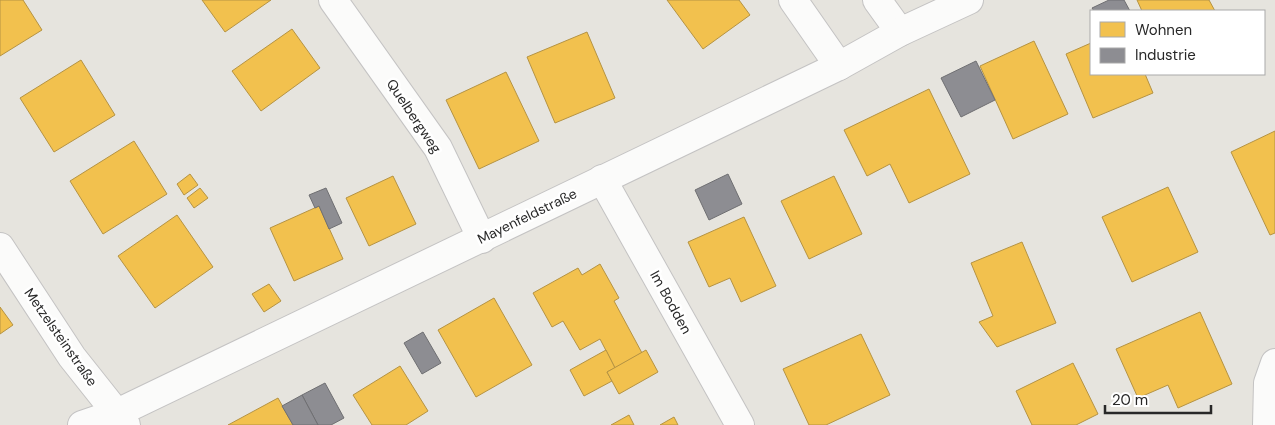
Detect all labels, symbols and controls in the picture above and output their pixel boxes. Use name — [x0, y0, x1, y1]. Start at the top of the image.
legend — [1090, 10, 1265, 75]
text: Wohnen — [1135, 20, 1192, 40]
text: Industrie — [1135, 45, 1196, 65]
street label: Quelbergweg — [383, 75, 445, 157]
street label: Mayenfeldstraße — [474, 184, 580, 248]
street label: Im Bodden — [646, 267, 696, 337]
street label: Metzelsteinstraße — [20, 284, 102, 390]
scale bar — [1105, 382, 1211, 414]
text: 20 m — [1112, 390, 1148, 410]

